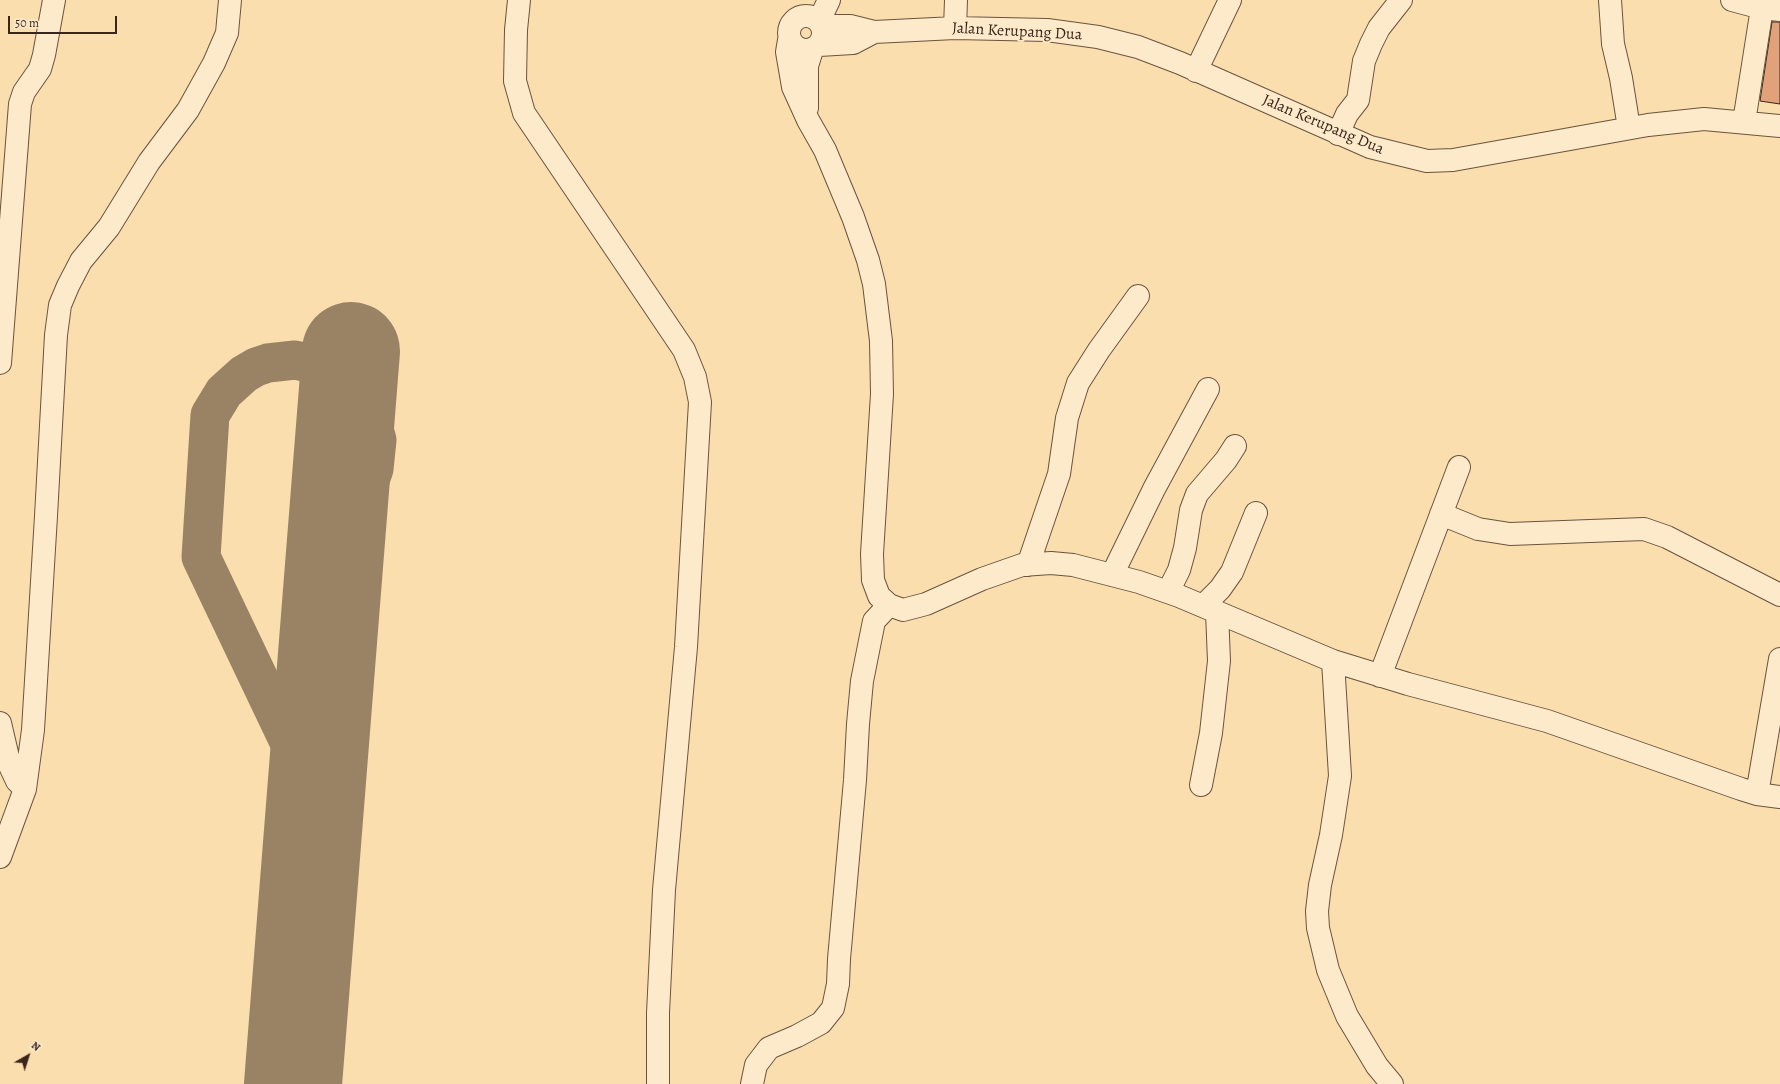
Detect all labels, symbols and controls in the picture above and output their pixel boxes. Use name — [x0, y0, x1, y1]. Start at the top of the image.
scale bar — [10, 8, 119, 34]
text: 50 m — [15, 15, 39, 31]
street label: Jalan Kerupang Dua — [951, 19, 1083, 45]
street label: Jalan Kerupang Dua — [1259, 91, 1387, 159]
north arrow — [8, 1036, 48, 1076]
text: N — [28, 1038, 44, 1055]

